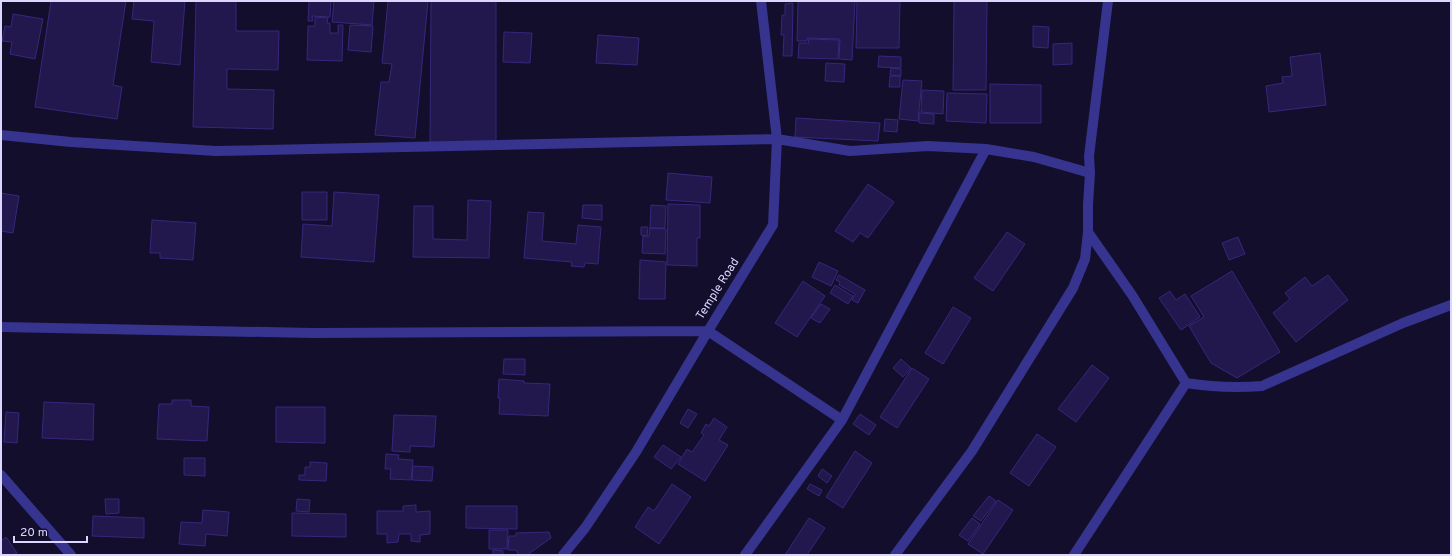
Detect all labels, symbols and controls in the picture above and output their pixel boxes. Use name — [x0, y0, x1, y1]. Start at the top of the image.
street label: Temple Road — [693, 255, 743, 323]
scale bar — [14, 518, 87, 544]
text: 20 m — [20, 525, 48, 541]

